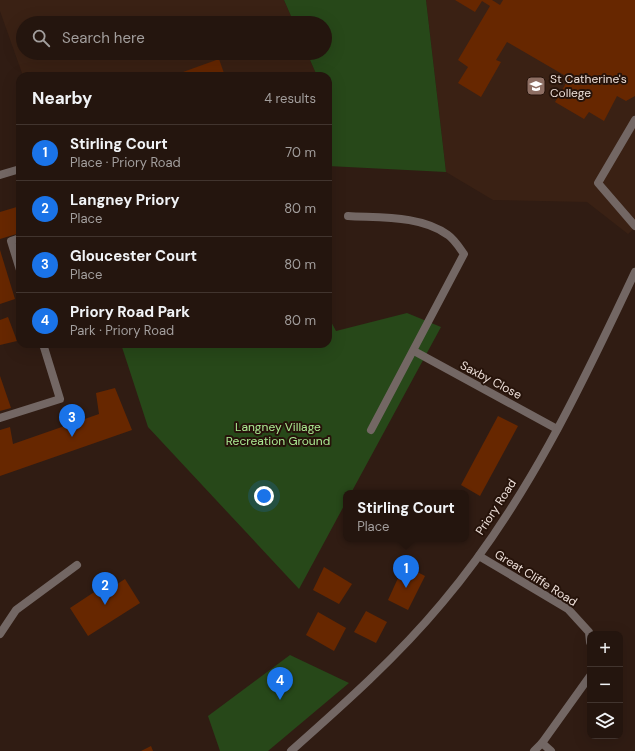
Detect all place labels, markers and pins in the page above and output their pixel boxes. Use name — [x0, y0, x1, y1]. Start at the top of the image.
place label: St Catherine's College — [550, 71, 627, 101]
school or university icon: St Catherine's College — [525, 75, 547, 97]
pin: 3 — [59, 404, 85, 437]
pin: 1 — [393, 555, 419, 588]
pin: 2 — [92, 572, 118, 605]
pin: 4 — [267, 667, 293, 700]

